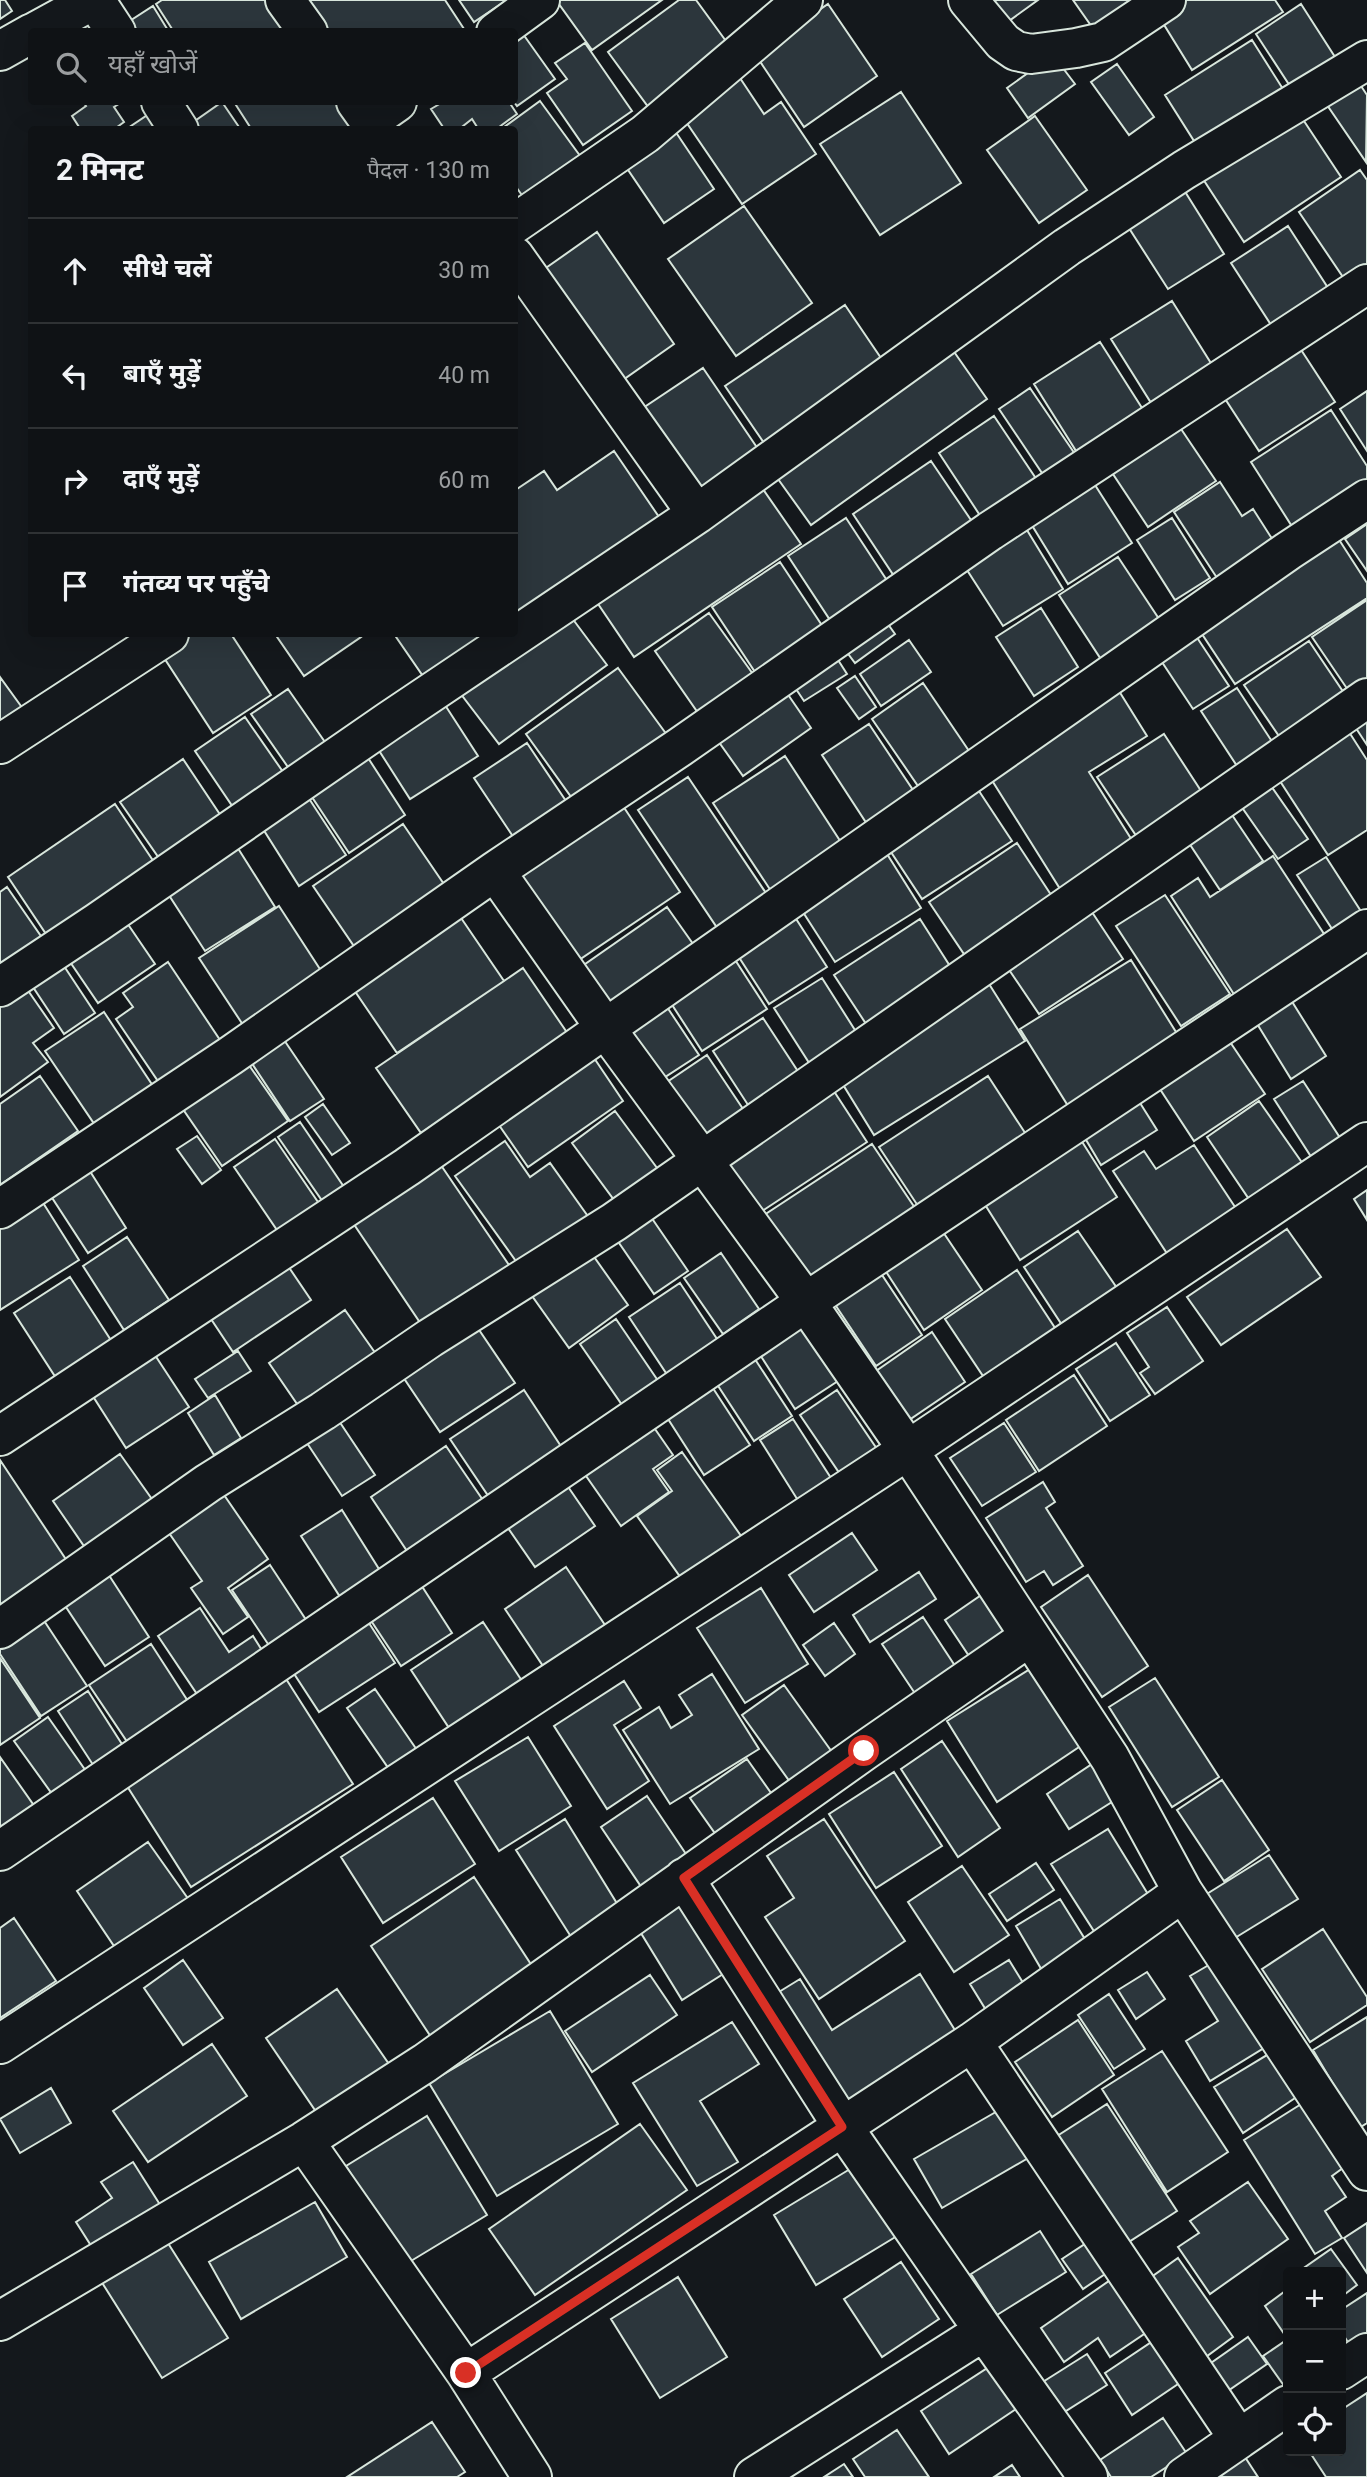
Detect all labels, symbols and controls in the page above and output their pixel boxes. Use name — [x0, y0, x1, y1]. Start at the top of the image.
search box — [28, 28, 518, 105]
icon: search — [52, 48, 90, 86]
text: यहाँ खोजें — [108, 49, 197, 79]
text: 2 मिनट — [56, 152, 144, 187]
text: पैदल · 130 m — [367, 157, 490, 184]
icon: ahead — [56, 252, 94, 290]
text: सीधे चलें — [123, 253, 211, 283]
text: 30 m — [438, 257, 490, 284]
icon: left — [56, 357, 94, 395]
text: बाएँ मुड़ें — [123, 358, 201, 388]
text: 40 m — [438, 362, 490, 389]
icon: right — [56, 462, 94, 500]
text: दाएँ मुड़ें — [123, 463, 199, 493]
text: 60 m — [438, 467, 490, 494]
icon: arrive — [56, 567, 94, 605]
text: गंतव्य पर पहुँचे — [123, 568, 270, 598]
route start — [848, 1735, 879, 1766]
map controls — [1283, 2267, 1346, 2456]
button: + — [1283, 2267, 1346, 2330]
button: − — [1283, 2330, 1346, 2393]
route end — [450, 2357, 481, 2388]
button: locate — [1283, 2393, 1346, 2456]

